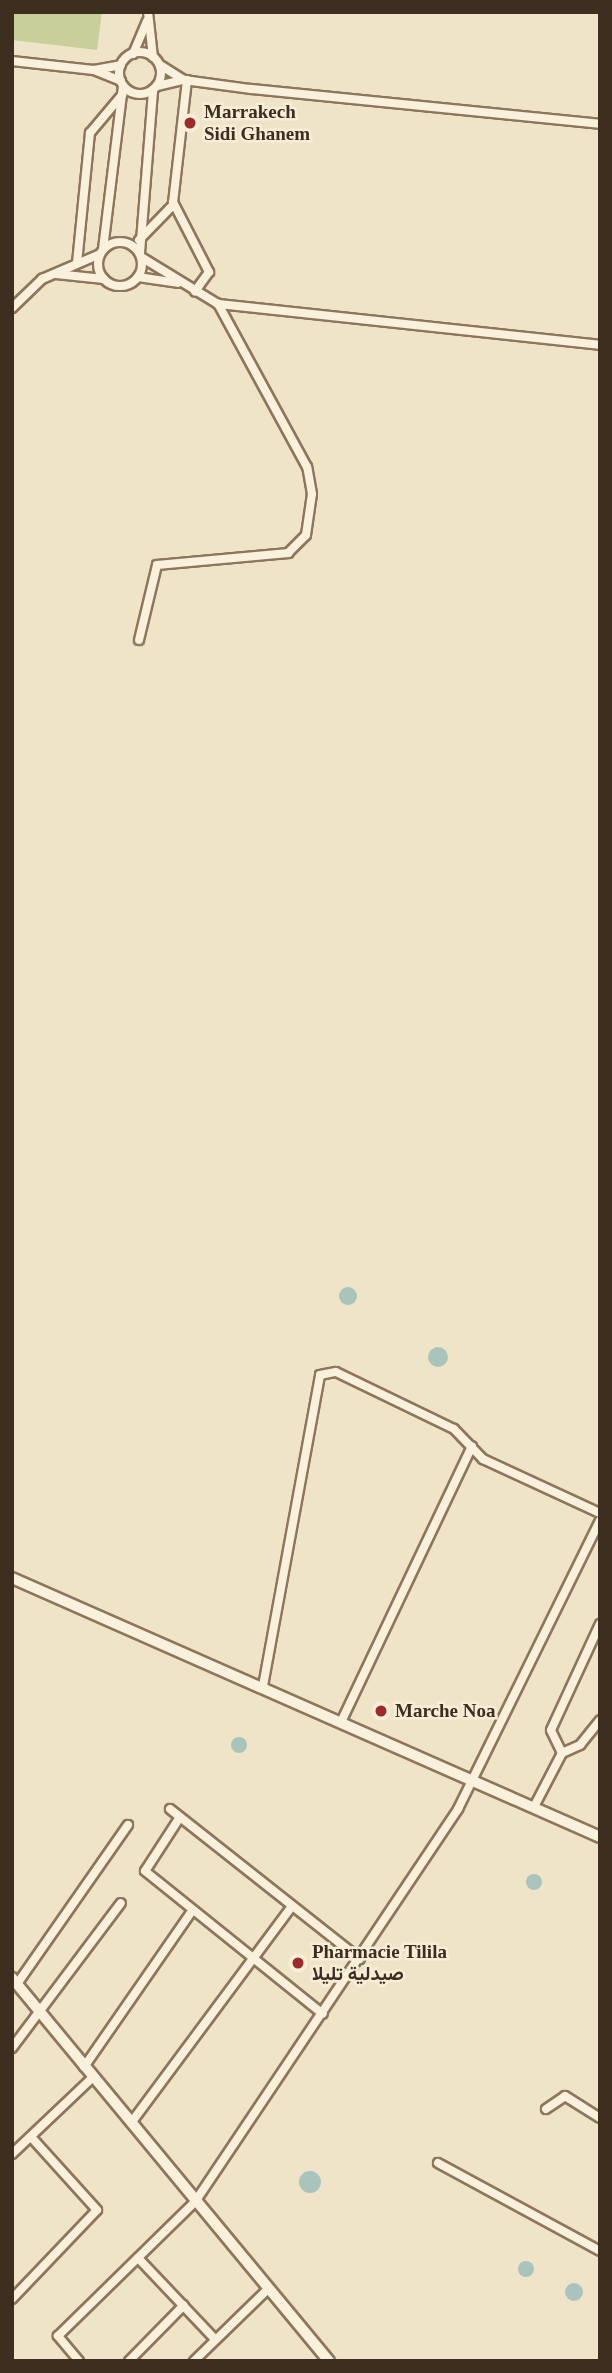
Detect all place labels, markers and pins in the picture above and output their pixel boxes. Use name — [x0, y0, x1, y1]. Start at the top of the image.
place label: Marrakech Sidi Ghanem — [204, 101, 310, 145]
marker: Marrakech Sidi Ghanem — [182, 115, 198, 131]
place label: Marche Noa — [395, 1700, 495, 1722]
marker: Marche Noa — [373, 1703, 389, 1719]
place label: Pharmacie Tilila صيدلية تليلا — [312, 1941, 447, 1985]
marker: Pharmacie Tilila صيدلية تليلا — [290, 1955, 306, 1971]

